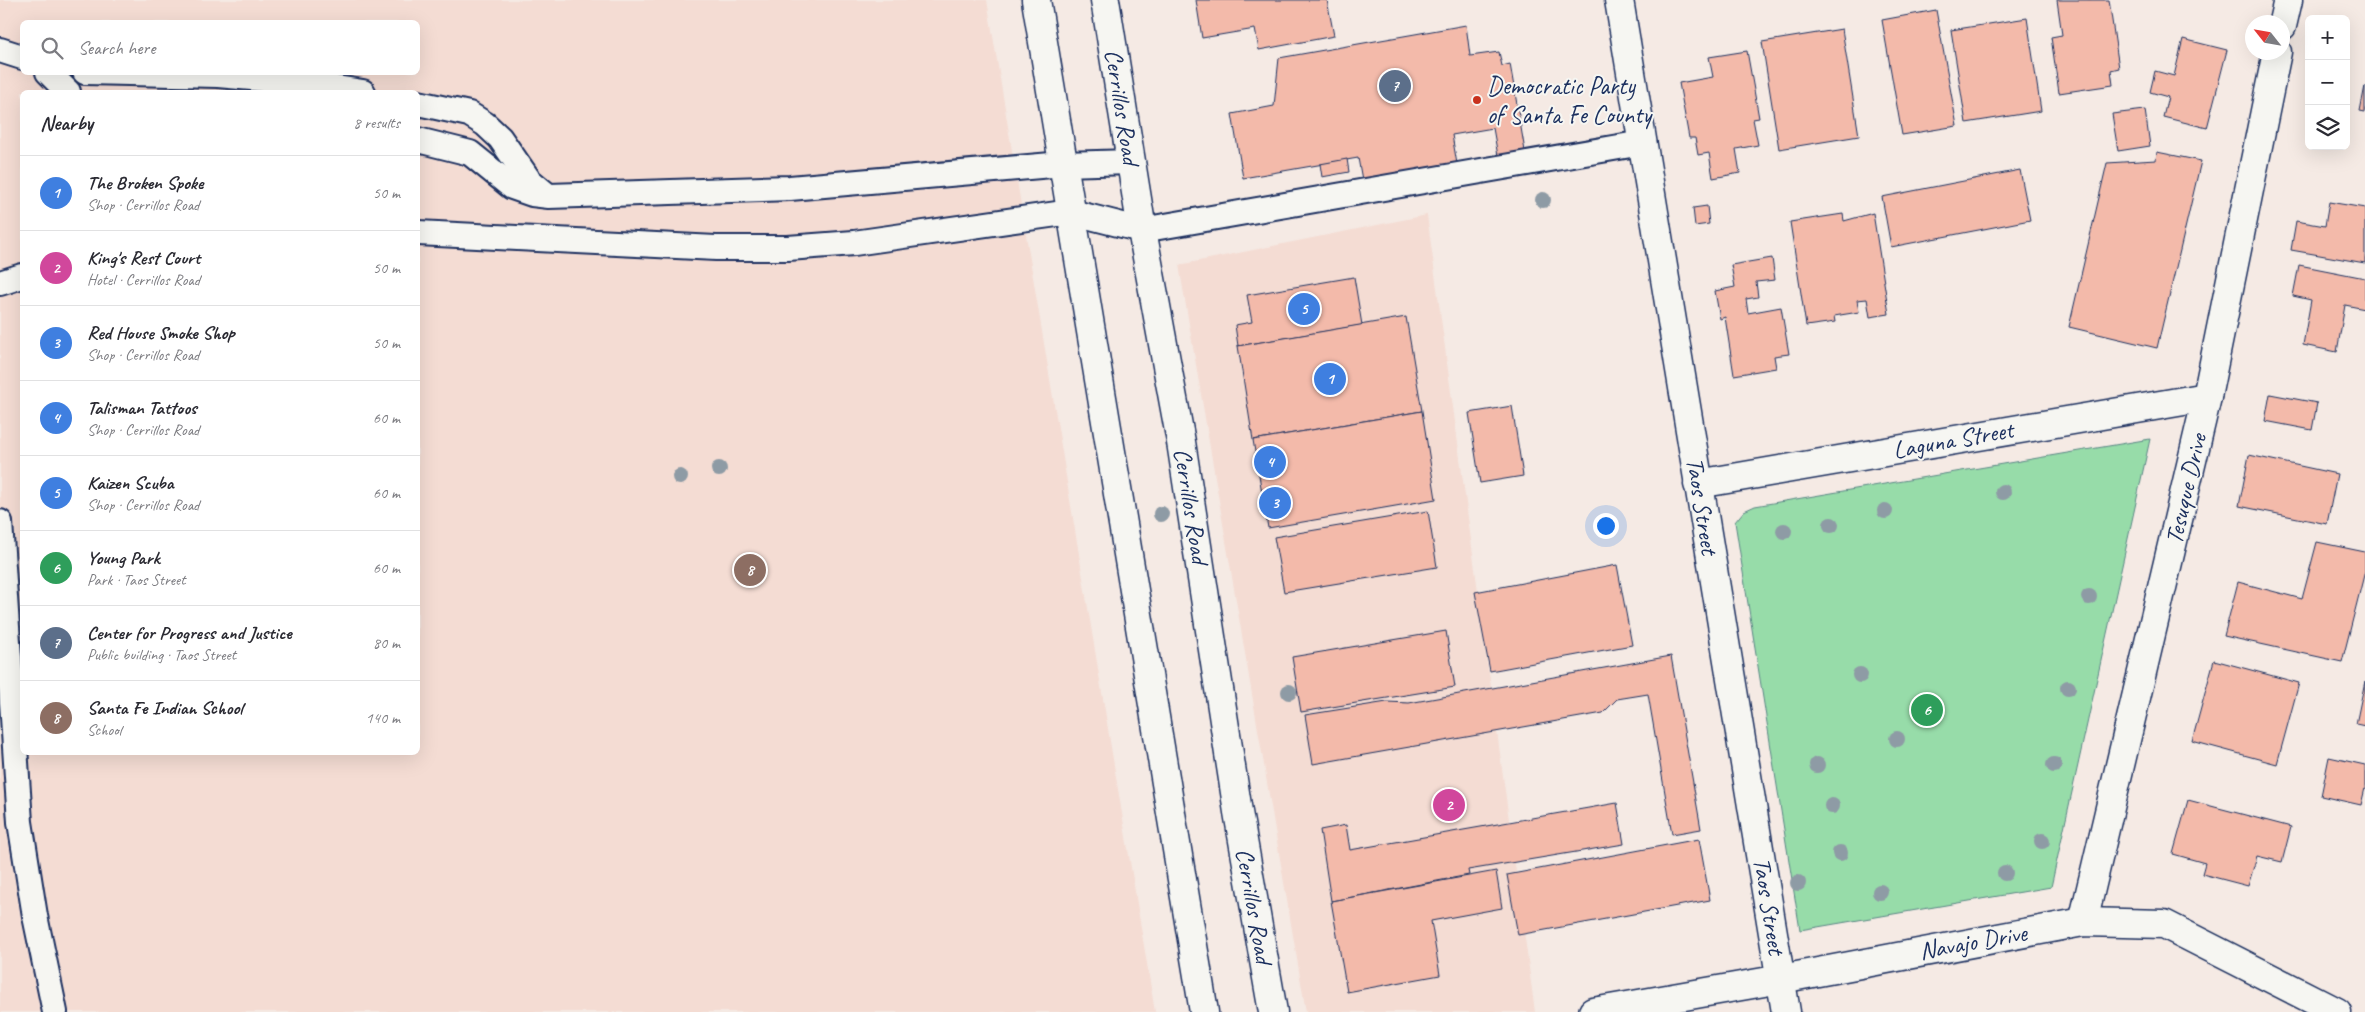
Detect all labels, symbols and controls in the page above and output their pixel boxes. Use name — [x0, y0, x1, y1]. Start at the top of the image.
north arrow — [2245, 15, 2290, 60]
map controls — [2305, 15, 2350, 150]
button: + — [2305, 15, 2350, 60]
search box — [20, 20, 420, 75]
icon: search — [38, 34, 66, 62]
text: Search here — [78, 36, 155, 60]
street label: Cerrillos Road — [1097, 47, 1147, 170]
button: − — [2305, 60, 2350, 105]
pin: 7 — [1379, 67, 1411, 105]
place label: Democratic Party of Santa Fe County — [1487, 70, 1653, 131]
marker: Democratic Party of Santa Fe County — [1471, 94, 1483, 106]
button: layers — [2305, 105, 2350, 150]
text: Nearby — [40, 110, 93, 136]
text: 8 results — [353, 113, 400, 133]
text: The Broken Spoke — [87, 171, 203, 195]
text: 1 — [52, 183, 60, 203]
text: 50 m — [373, 183, 400, 203]
text: Shop · Cerrillos Road — [87, 195, 199, 215]
text: King's Rest Court — [87, 246, 200, 270]
text: 2 — [52, 258, 60, 278]
text: 50 m — [373, 258, 400, 278]
text: Hotel · Cerrillos Road — [87, 270, 200, 290]
pin: 5 — [1288, 290, 1320, 328]
text: Red House Smoke Shop — [87, 321, 235, 345]
text: 3 — [52, 333, 60, 353]
text: 50 m — [373, 333, 400, 353]
text: Shop · Cerrillos Road — [87, 345, 199, 365]
pin: 1 — [1314, 360, 1346, 398]
text: Talisman Tattoos — [87, 396, 197, 420]
text: 4 — [52, 408, 60, 428]
text: 60 m — [373, 408, 400, 428]
street label: Laguna Street — [1891, 413, 2018, 466]
text: Shop · Cerrillos Road — [87, 420, 199, 440]
street label: Tesuque Drive — [2158, 429, 2215, 547]
pin: 4 — [1254, 443, 1286, 481]
street label: Cerrillos Road — [1166, 446, 1216, 569]
street label: Taos Street — [1679, 455, 1726, 559]
text: Kaizen Scuba — [87, 471, 173, 495]
text: 5 — [53, 483, 59, 503]
text: 60 m — [373, 483, 400, 503]
pin: 3 — [1259, 484, 1291, 522]
text: Shop · Cerrillos Road — [87, 495, 199, 515]
your location — [1593, 513, 1619, 539]
text: Young Park — [87, 546, 160, 570]
pin: 8 — [734, 551, 766, 589]
text: 6 — [52, 558, 60, 578]
text: 60 m — [373, 558, 400, 578]
text: Park · Taos Street — [87, 570, 186, 590]
text: Center for Progress and Justice — [87, 621, 292, 645]
text: 7 — [52, 633, 60, 653]
text: 80 m — [373, 633, 400, 653]
text: Public building · Taos Street — [87, 645, 236, 665]
pin: 6 — [1911, 691, 1943, 729]
text: Santa Fe Indian School — [87, 696, 243, 720]
text: 8 — [52, 708, 60, 728]
text: 140 m — [366, 708, 400, 728]
text: School — [87, 720, 121, 740]
pin: 2 — [1433, 786, 1465, 824]
street label: Cerrillos Road — [1228, 846, 1280, 969]
street label: Taos Street — [1746, 855, 1793, 959]
street label: Navajo Drive — [1917, 917, 2031, 967]

